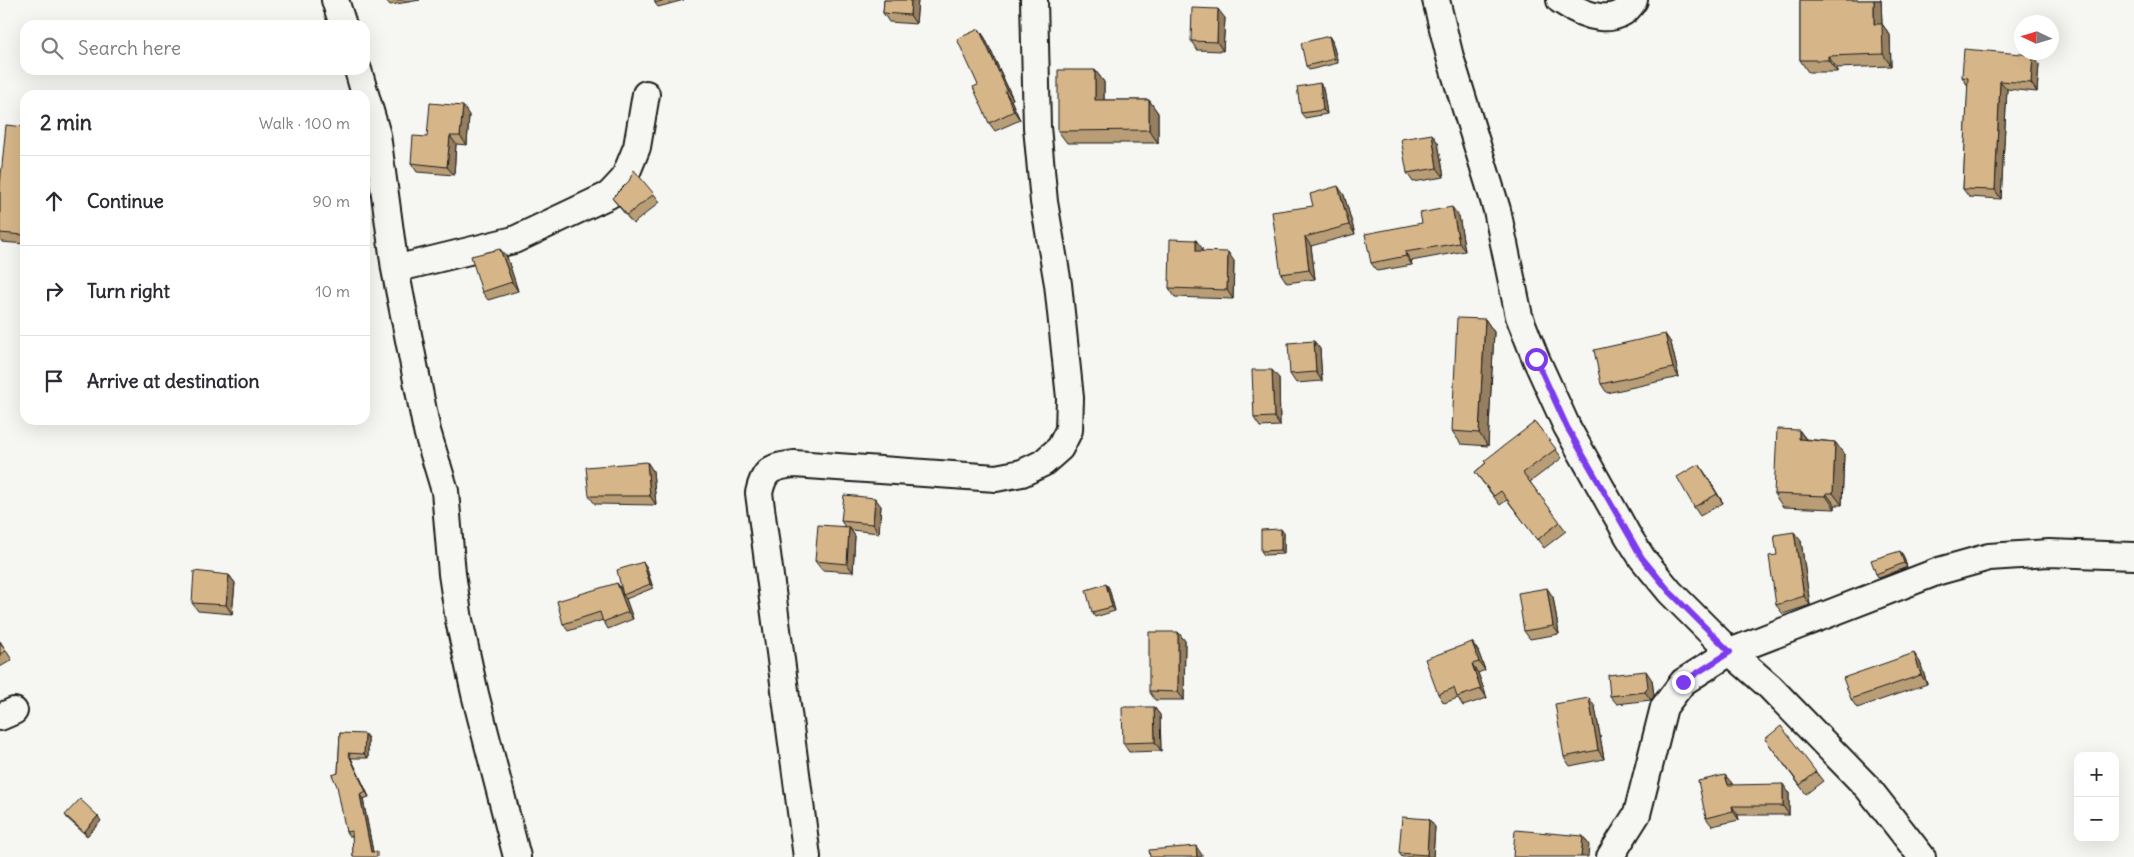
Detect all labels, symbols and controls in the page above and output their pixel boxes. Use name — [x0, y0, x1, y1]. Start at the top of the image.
north arrow — [2014, 15, 2059, 60]
search box — [20, 20, 370, 75]
icon: search — [38, 34, 66, 62]
text: Search here — [78, 36, 181, 60]
text: 2 min — [40, 109, 92, 136]
text: Walk · 100 m — [259, 113, 350, 133]
icon: ahead — [40, 187, 68, 215]
text: Continue — [87, 189, 164, 213]
text: 90 m — [312, 191, 350, 211]
icon: right — [40, 277, 68, 305]
text: Turn right — [87, 279, 170, 303]
text: 10 m — [315, 281, 350, 301]
route start — [1525, 348, 1548, 371]
icon: arrive — [40, 367, 68, 395]
text: Arrive at destination — [87, 369, 260, 393]
route end — [1672, 671, 1695, 694]
map controls — [2074, 752, 2119, 842]
button: + — [2074, 752, 2119, 797]
button: − — [2074, 797, 2119, 842]

